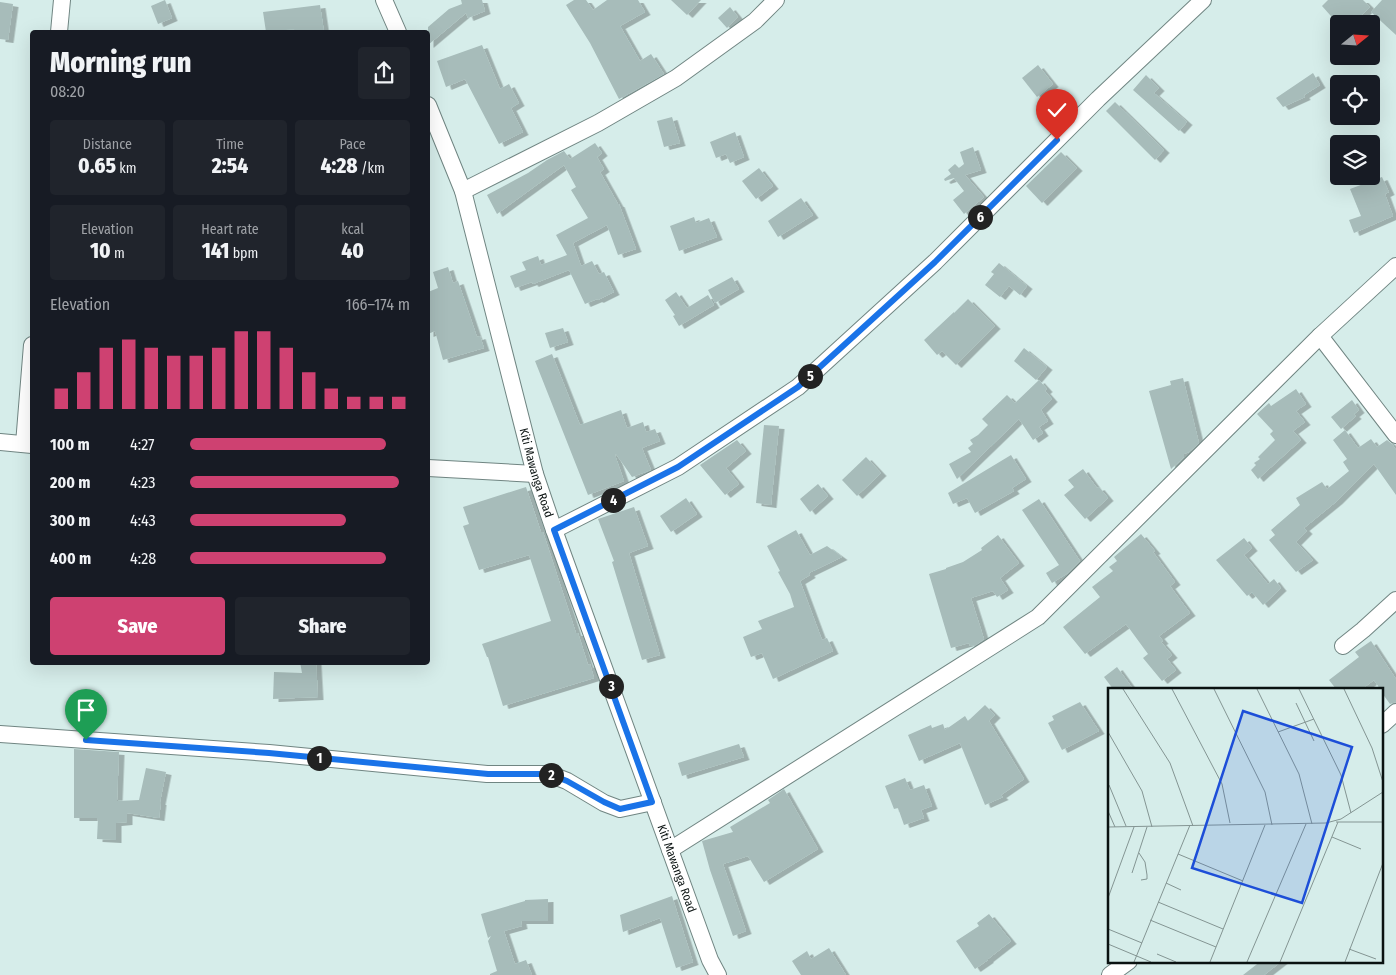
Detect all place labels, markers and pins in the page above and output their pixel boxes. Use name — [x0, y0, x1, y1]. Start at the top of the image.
pin — [1036, 89, 1078, 140]
pin: 6 — [968, 204, 992, 230]
pin: 5 — [798, 364, 822, 388]
pin: 4 — [600, 488, 626, 512]
pin: 3 — [598, 674, 624, 698]
pin — [65, 689, 107, 740]
pin: 1 — [306, 746, 332, 770]
pin: 2 — [538, 762, 564, 788]

